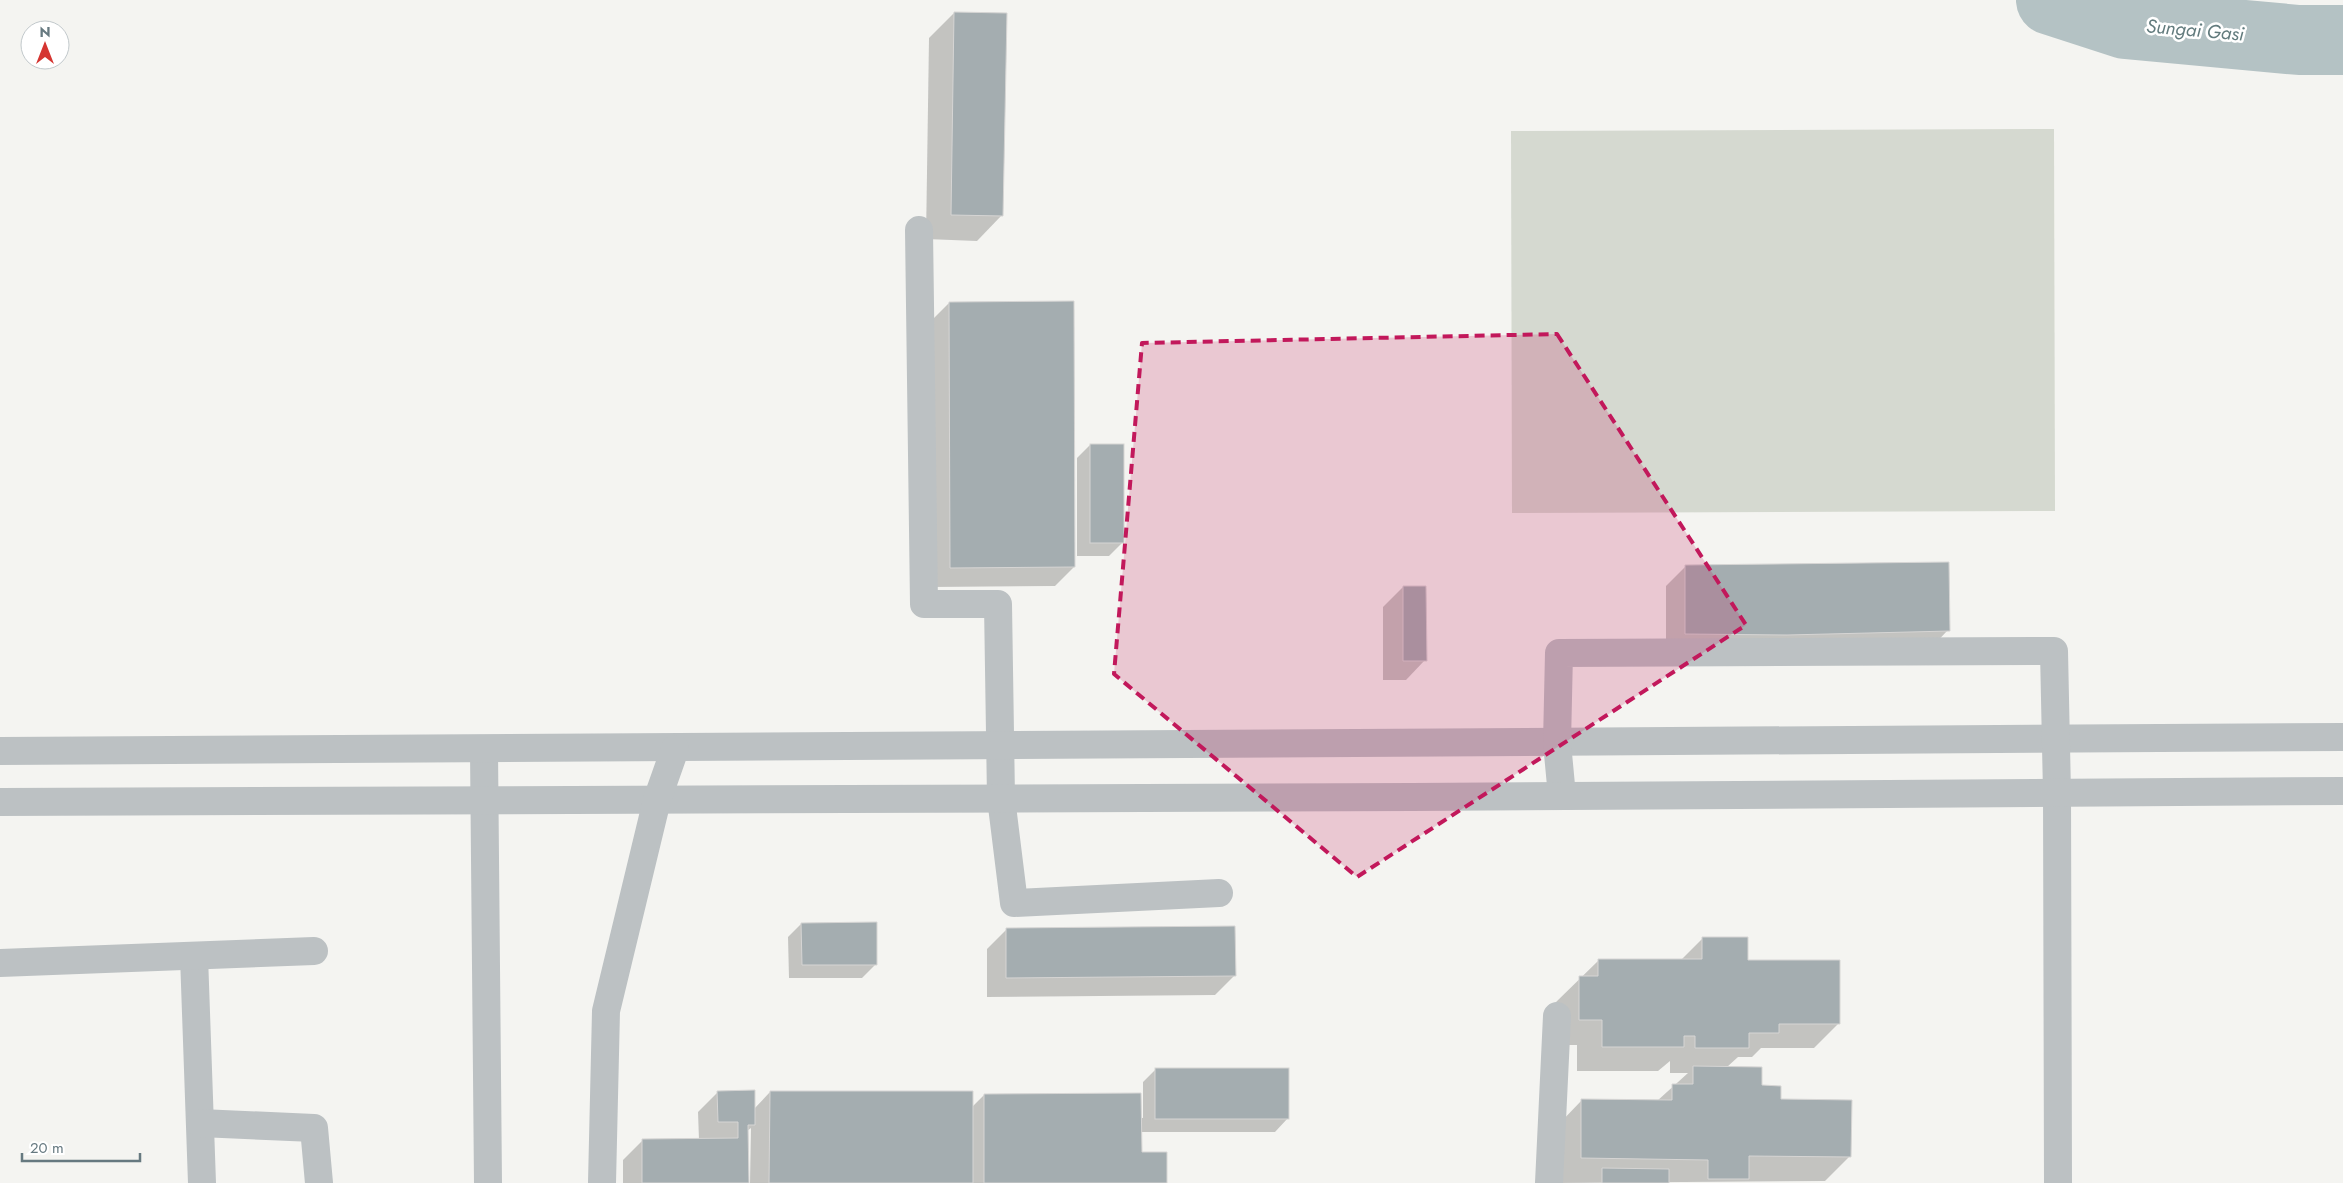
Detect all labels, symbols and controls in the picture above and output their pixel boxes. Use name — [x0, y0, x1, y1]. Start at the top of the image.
water label: Sungai Gasi — [2145, 12, 2246, 48]
north arrow — [20, 20, 70, 70]
text: N — [39, 22, 51, 42]
scale bar — [22, 1130, 140, 1162]
text: 20 m — [30, 1137, 64, 1159]

